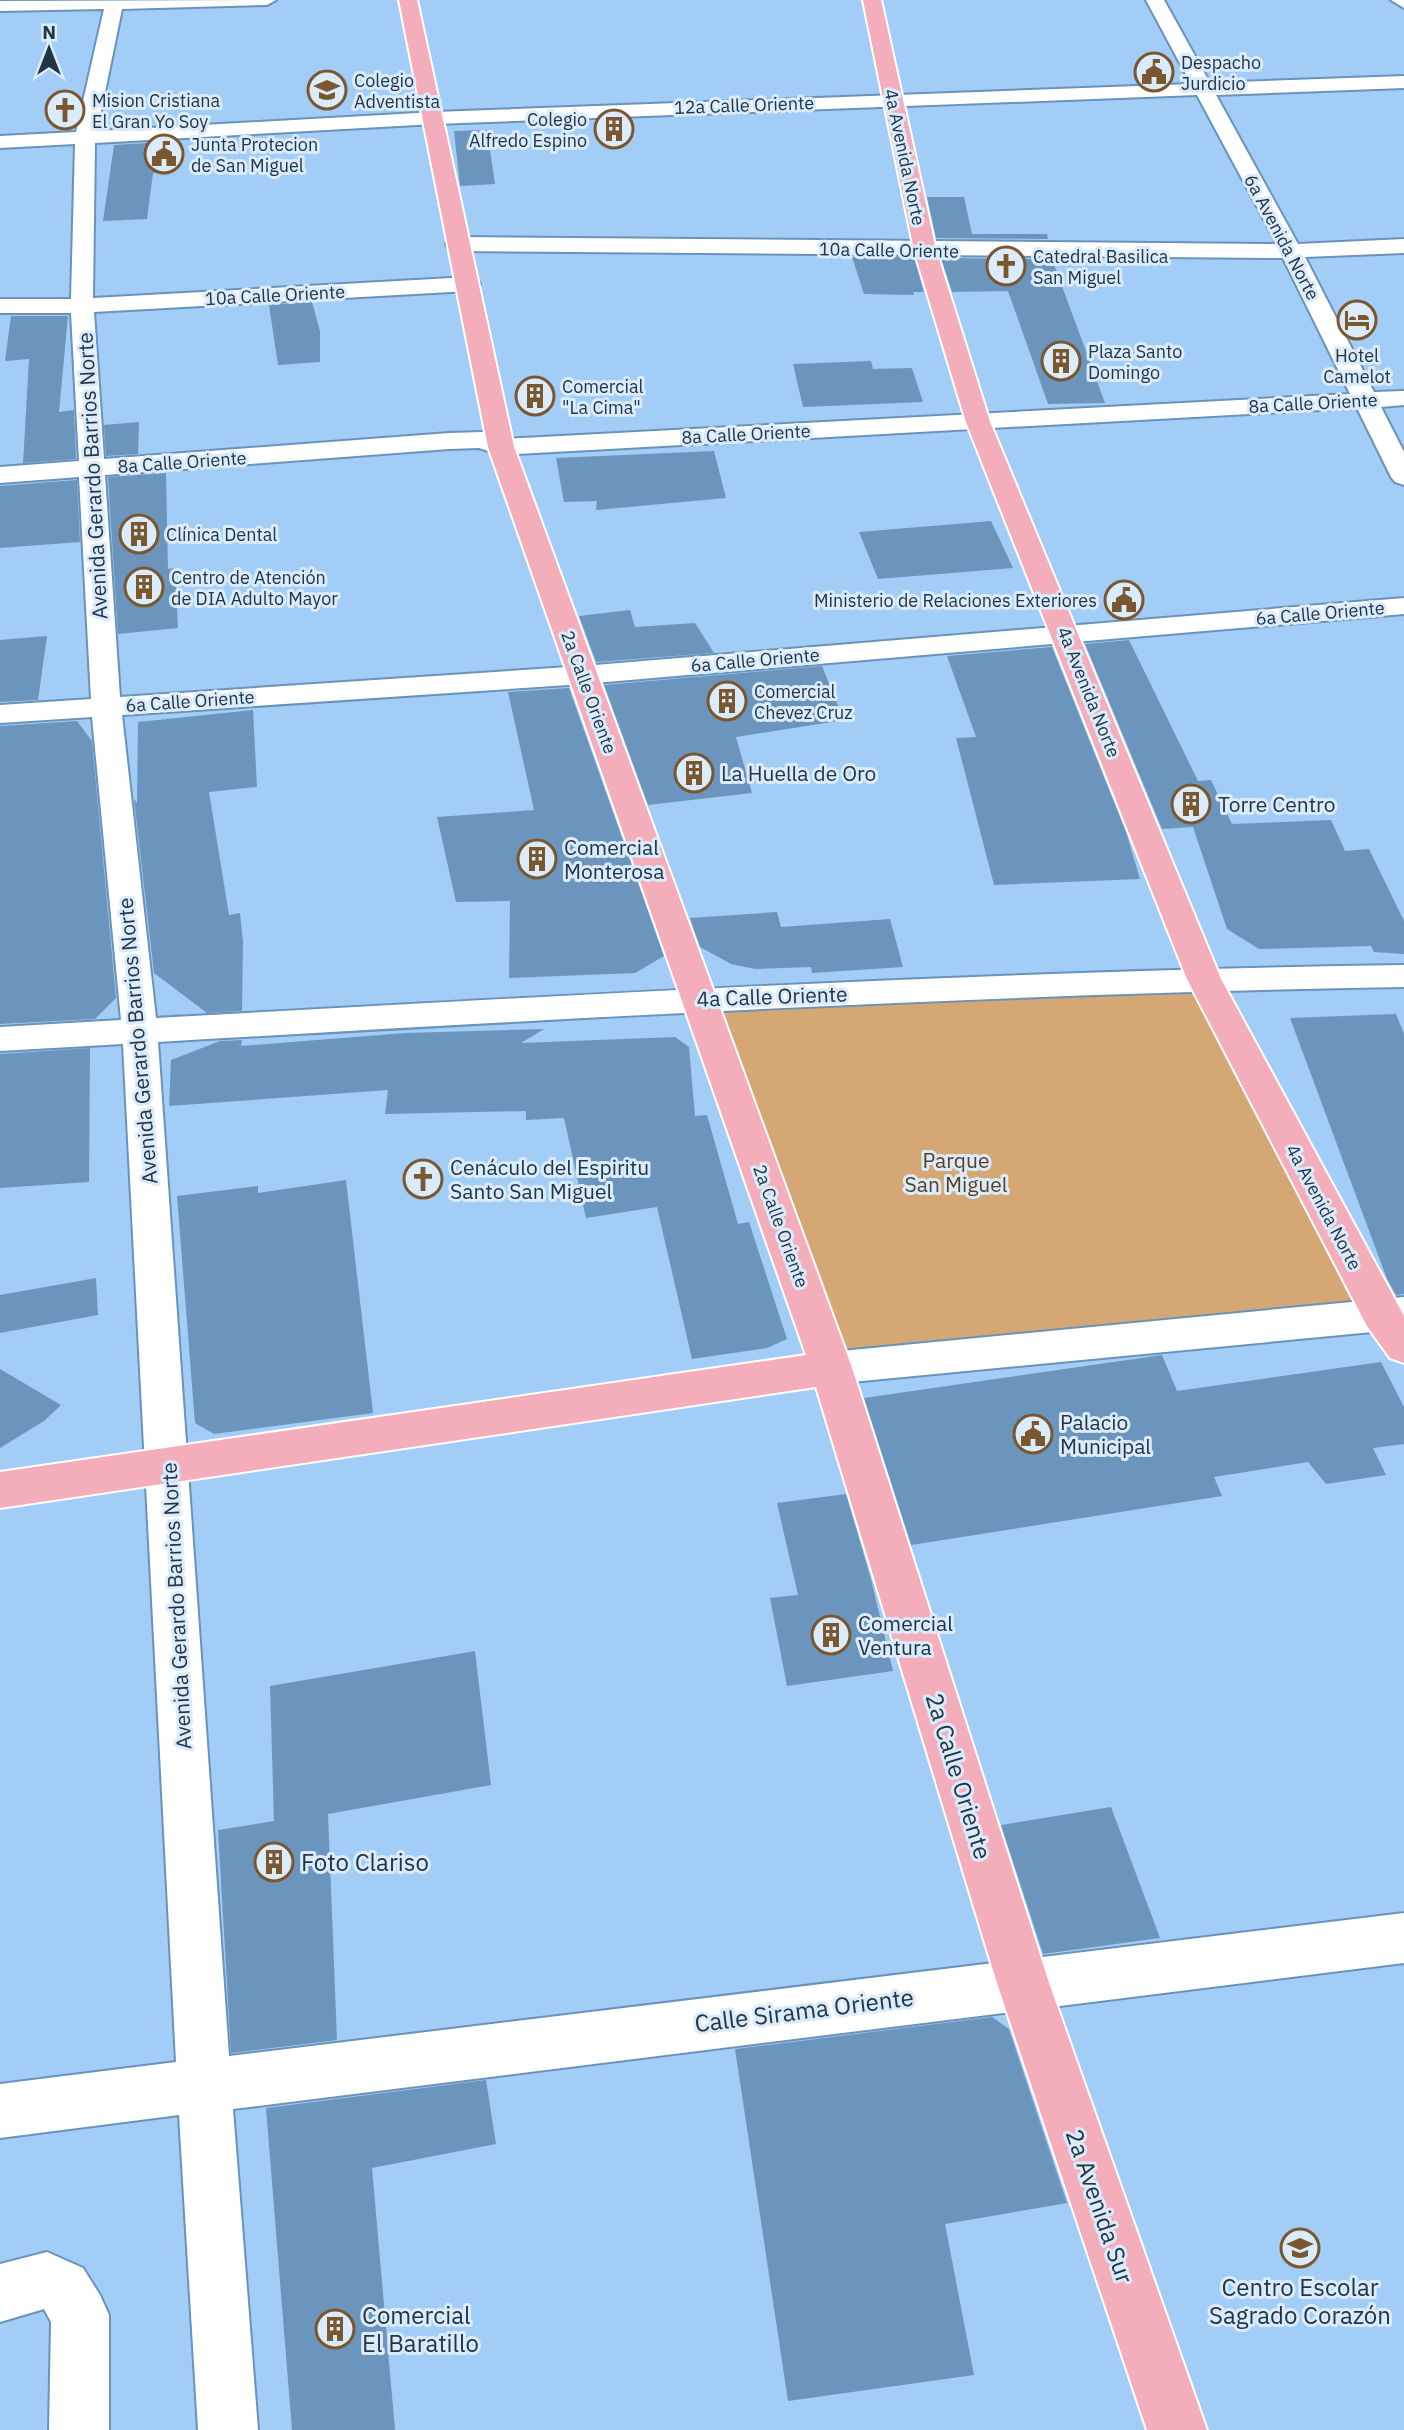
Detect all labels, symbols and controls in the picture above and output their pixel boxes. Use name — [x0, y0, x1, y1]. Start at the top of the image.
north arrow — [14, 14, 84, 84]
text: N — [42, 20, 56, 44]
public building icon: Despacho Jurdicio — [1133, 51, 1175, 93]
place label: Despacho Jurdicio — [1181, 51, 1261, 95]
school or university icon: Colegio Adventista — [306, 69, 348, 111]
place label: Colegio Adventista — [354, 69, 441, 113]
street label: 4a Avenida Norte — [879, 87, 931, 228]
church icon: Mision Cristiana El Gran Yo Soy — [44, 89, 86, 131]
place label: Mision Cristiana El Gran Yo Soy — [92, 89, 221, 133]
street label: 12a Calle Oriente — [674, 91, 815, 119]
place label: Colegio Alfredo Espino — [469, 108, 587, 152]
building icon: Colegio Alfredo Espino — [593, 108, 635, 150]
public building icon: Junta Protecion de San Miguel — [143, 133, 185, 175]
place label: Junta Protecion de San Miguel — [191, 133, 318, 177]
street label: 6a Avenida Norte — [1239, 170, 1325, 304]
street label: 10a Calle Oriente — [819, 237, 959, 263]
church icon: Catedral Basilica San Miguel — [985, 245, 1027, 287]
place label: Catedral Basilica San Miguel — [1033, 245, 1169, 289]
street label: 10a Calle Oriente — [204, 280, 346, 310]
hotel icon: Hotel Camelot — [1336, 299, 1378, 341]
street label: Avenida Gerardo Barrios Norte — [70, 332, 114, 620]
building icon: Plaza Santo Domingo — [1040, 340, 1082, 382]
place label: Plaza Santo Domingo — [1088, 340, 1182, 384]
place label: Hotel Camelot — [1323, 344, 1391, 388]
building icon: Comercial "La Cima" — [514, 375, 556, 417]
place label: Comercial "La Cima" — [562, 375, 644, 419]
street label: 8a Calle Oriente — [1248, 388, 1378, 418]
street label: 8a Calle Oriente — [681, 419, 811, 449]
street label: 8a Calle Oriente — [117, 446, 247, 478]
building icon: Clínica Dental — [118, 513, 160, 555]
place label: Clínica Dental — [166, 523, 277, 546]
building icon: Centro de Atención de DIA Adulto Mayor — [123, 566, 165, 608]
place label: Centro de Atención de DIA Adulto Mayor — [171, 566, 338, 610]
public building icon: Ministerio de Relaciones Exteriores — [1103, 579, 1145, 621]
place label: Ministerio de Relaciones Exteriores — [814, 589, 1097, 612]
street label: 6a Calle Oriente — [1255, 596, 1386, 630]
street label: 4a Avenida Norte — [1052, 623, 1126, 761]
street label: 2a Calle Oriente — [556, 627, 622, 757]
street label: 6a Calle Oriente — [690, 643, 821, 677]
building icon: Comercial Chevez Cruz — [706, 680, 748, 722]
place label: Comercial Chevez Cruz — [754, 680, 853, 724]
street label: 6a Calle Oriente — [125, 685, 255, 717]
building icon: La Huella de Oro — [673, 752, 715, 794]
place label: La Huella de Oro — [721, 759, 876, 787]
building icon: Torre Centro — [1170, 783, 1212, 825]
place label: Torre Centro — [1218, 790, 1335, 818]
place label: Comercial Monterosa — [564, 833, 664, 885]
building icon: Comercial Monterosa — [516, 838, 558, 880]
street label: Avenida Gerardo Barrios Norte — [111, 897, 163, 1185]
street label: 4a Calle Oriente — [696, 979, 848, 1013]
street label: 4a Avenida Norte — [1281, 1140, 1367, 1274]
park label: Parque San Miguel — [905, 1146, 1008, 1198]
place label: Cenáculo del Espiritu Santo San Miguel — [450, 1153, 649, 1205]
church icon: Cenáculo del Espiritu Santo San Miguel — [402, 1158, 444, 1200]
street label: 2a Calle Oriente — [748, 1161, 814, 1291]
place label: Palacio Municipal — [1060, 1408, 1151, 1460]
public building icon: Palacio Municipal — [1012, 1413, 1054, 1455]
street label: Avenida Gerardo Barrios Norte — [154, 1462, 198, 1750]
place label: Comercial Ventura — [858, 1609, 953, 1661]
building icon: Comercial Ventura — [810, 1614, 852, 1656]
street label: 2a Calle Oriente — [918, 1689, 1000, 1863]
building icon: Foto Clariso — [253, 1841, 295, 1883]
place label: Foto Clariso — [301, 1846, 429, 1878]
street label: Calle Sirama Oriente — [693, 1981, 915, 2039]
street label: 2a Avenida Sur — [1059, 2125, 1141, 2287]
school or university icon: Centro Escolar Sagrado Corazón — [1279, 2227, 1321, 2269]
place label: Centro Escolar Sagrado Corazón — [1209, 2271, 1391, 2331]
place label: Comercial El Baratillo — [362, 2299, 479, 2359]
building icon: Comercial El Baratillo — [314, 2308, 356, 2350]

